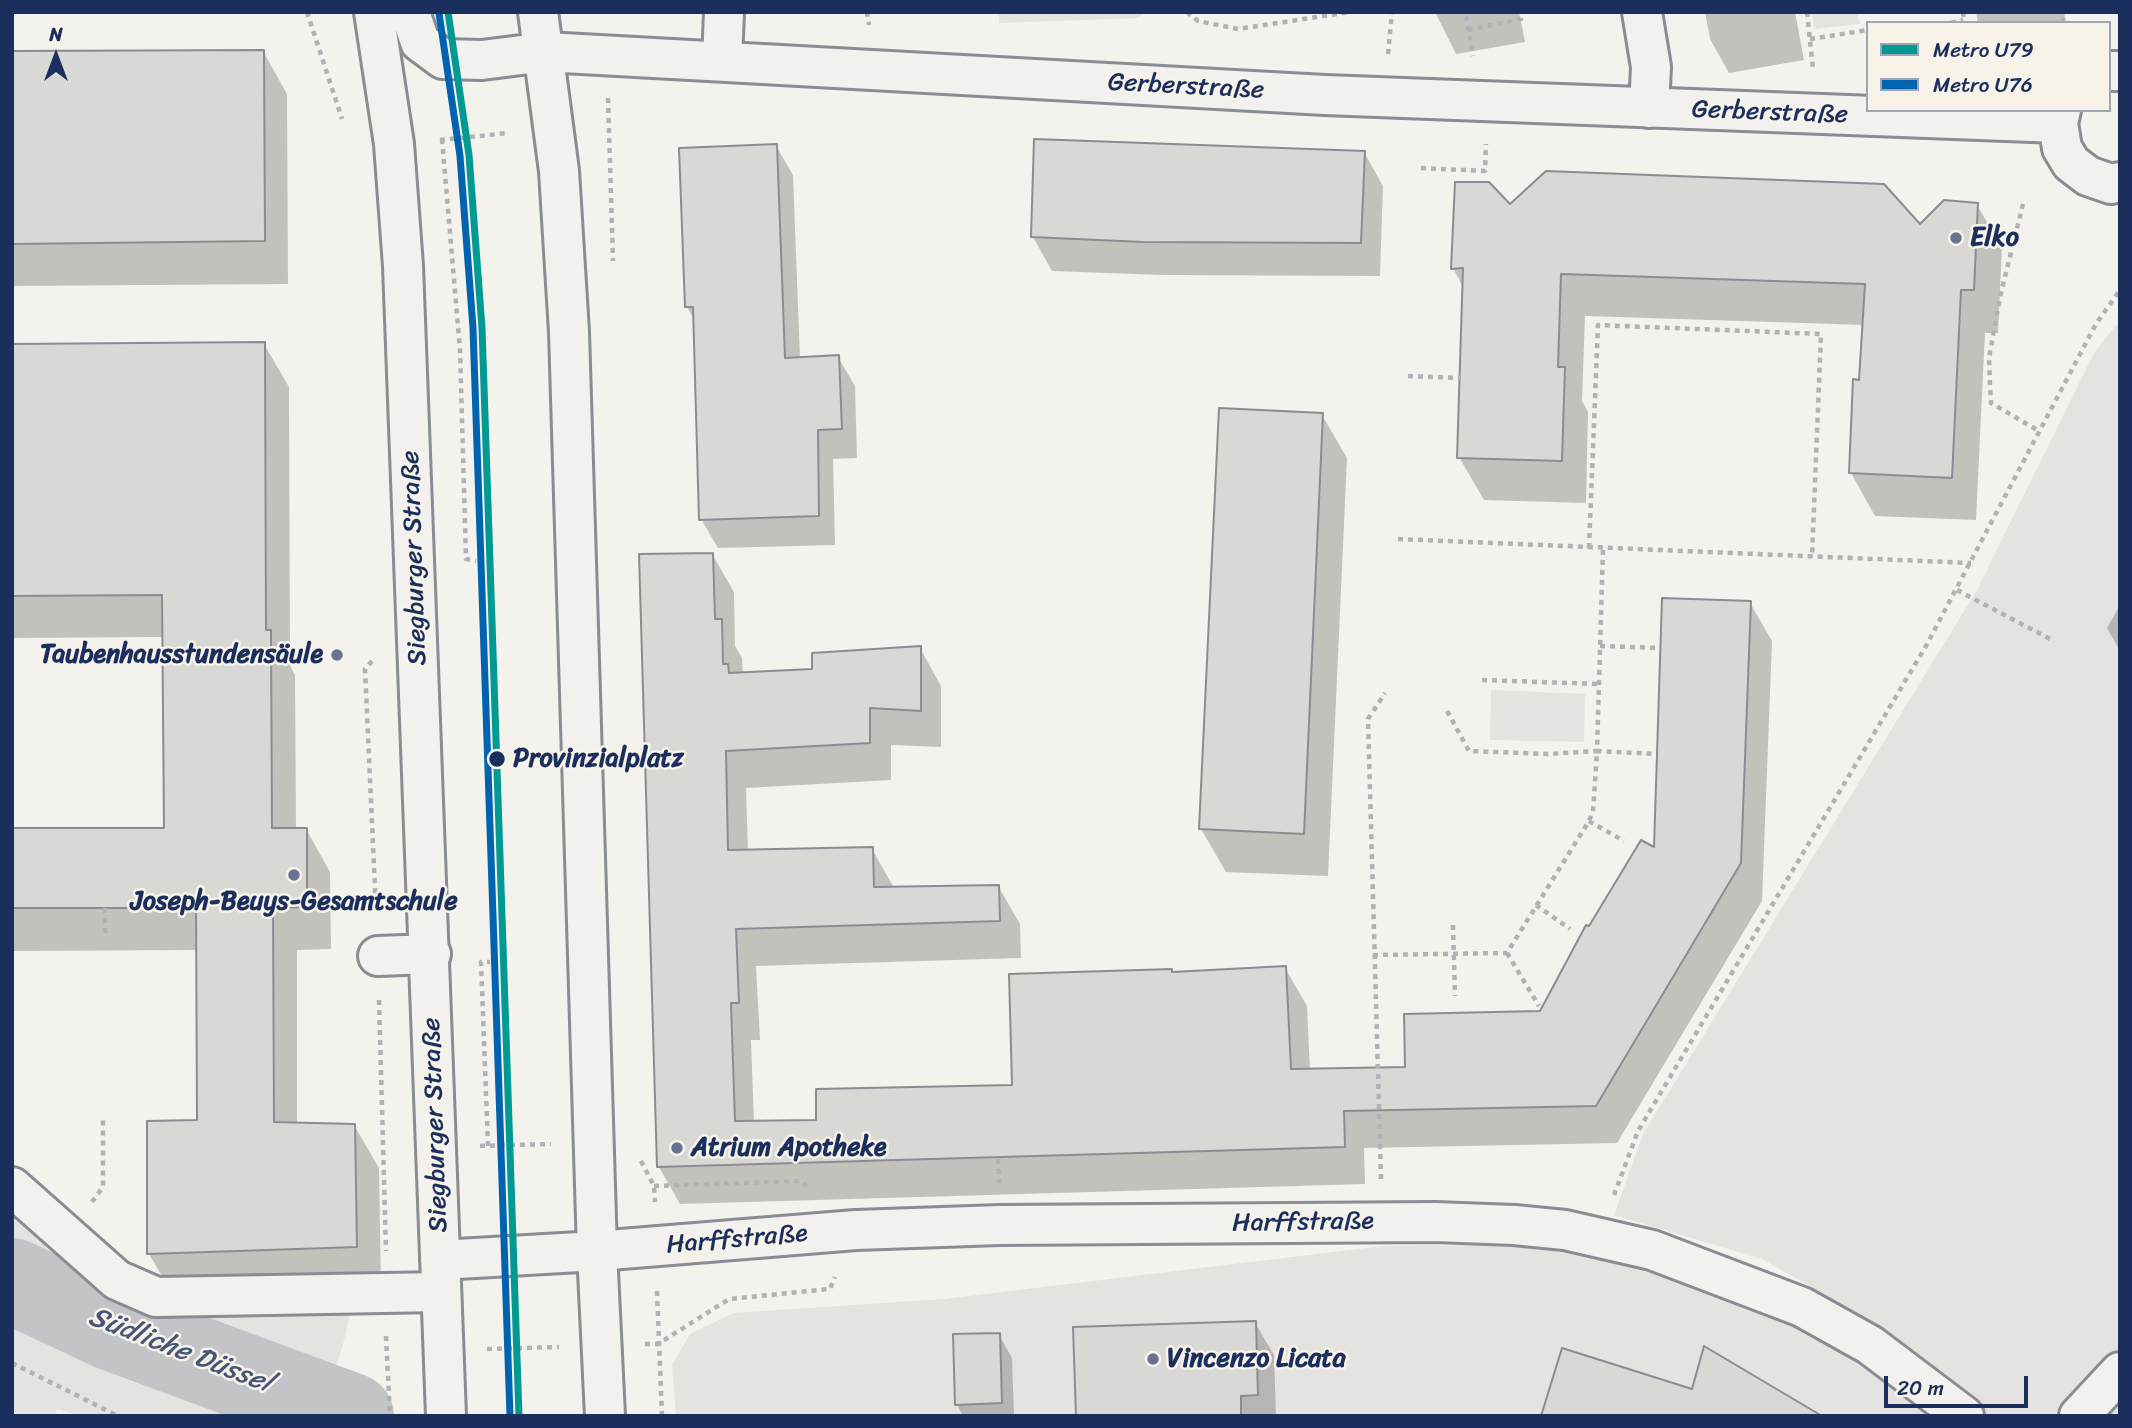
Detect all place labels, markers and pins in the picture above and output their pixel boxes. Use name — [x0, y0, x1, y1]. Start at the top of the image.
place label: Elko — [1970, 222, 2019, 254]
marker: Elko — [1948, 230, 1964, 246]
place label: Taubenhausstundensäule — [40, 639, 323, 671]
marker: Taubenhausstundensäule — [329, 647, 345, 663]
place label: Provinzialplatz — [513, 743, 684, 775]
marker: Provinzialplatz — [487, 749, 507, 769]
marker: Joseph-Beuys-Gesamtschule — [286, 867, 302, 883]
place label: Joseph-Beuys-Gesamtschule — [130, 886, 458, 918]
place label: Atrium Apotheke — [691, 1132, 887, 1164]
marker: Atrium Apotheke — [669, 1140, 685, 1156]
place label: Vincenzo Licata — [1167, 1343, 1346, 1375]
marker: Vincenzo Licata — [1145, 1351, 1161, 1367]

